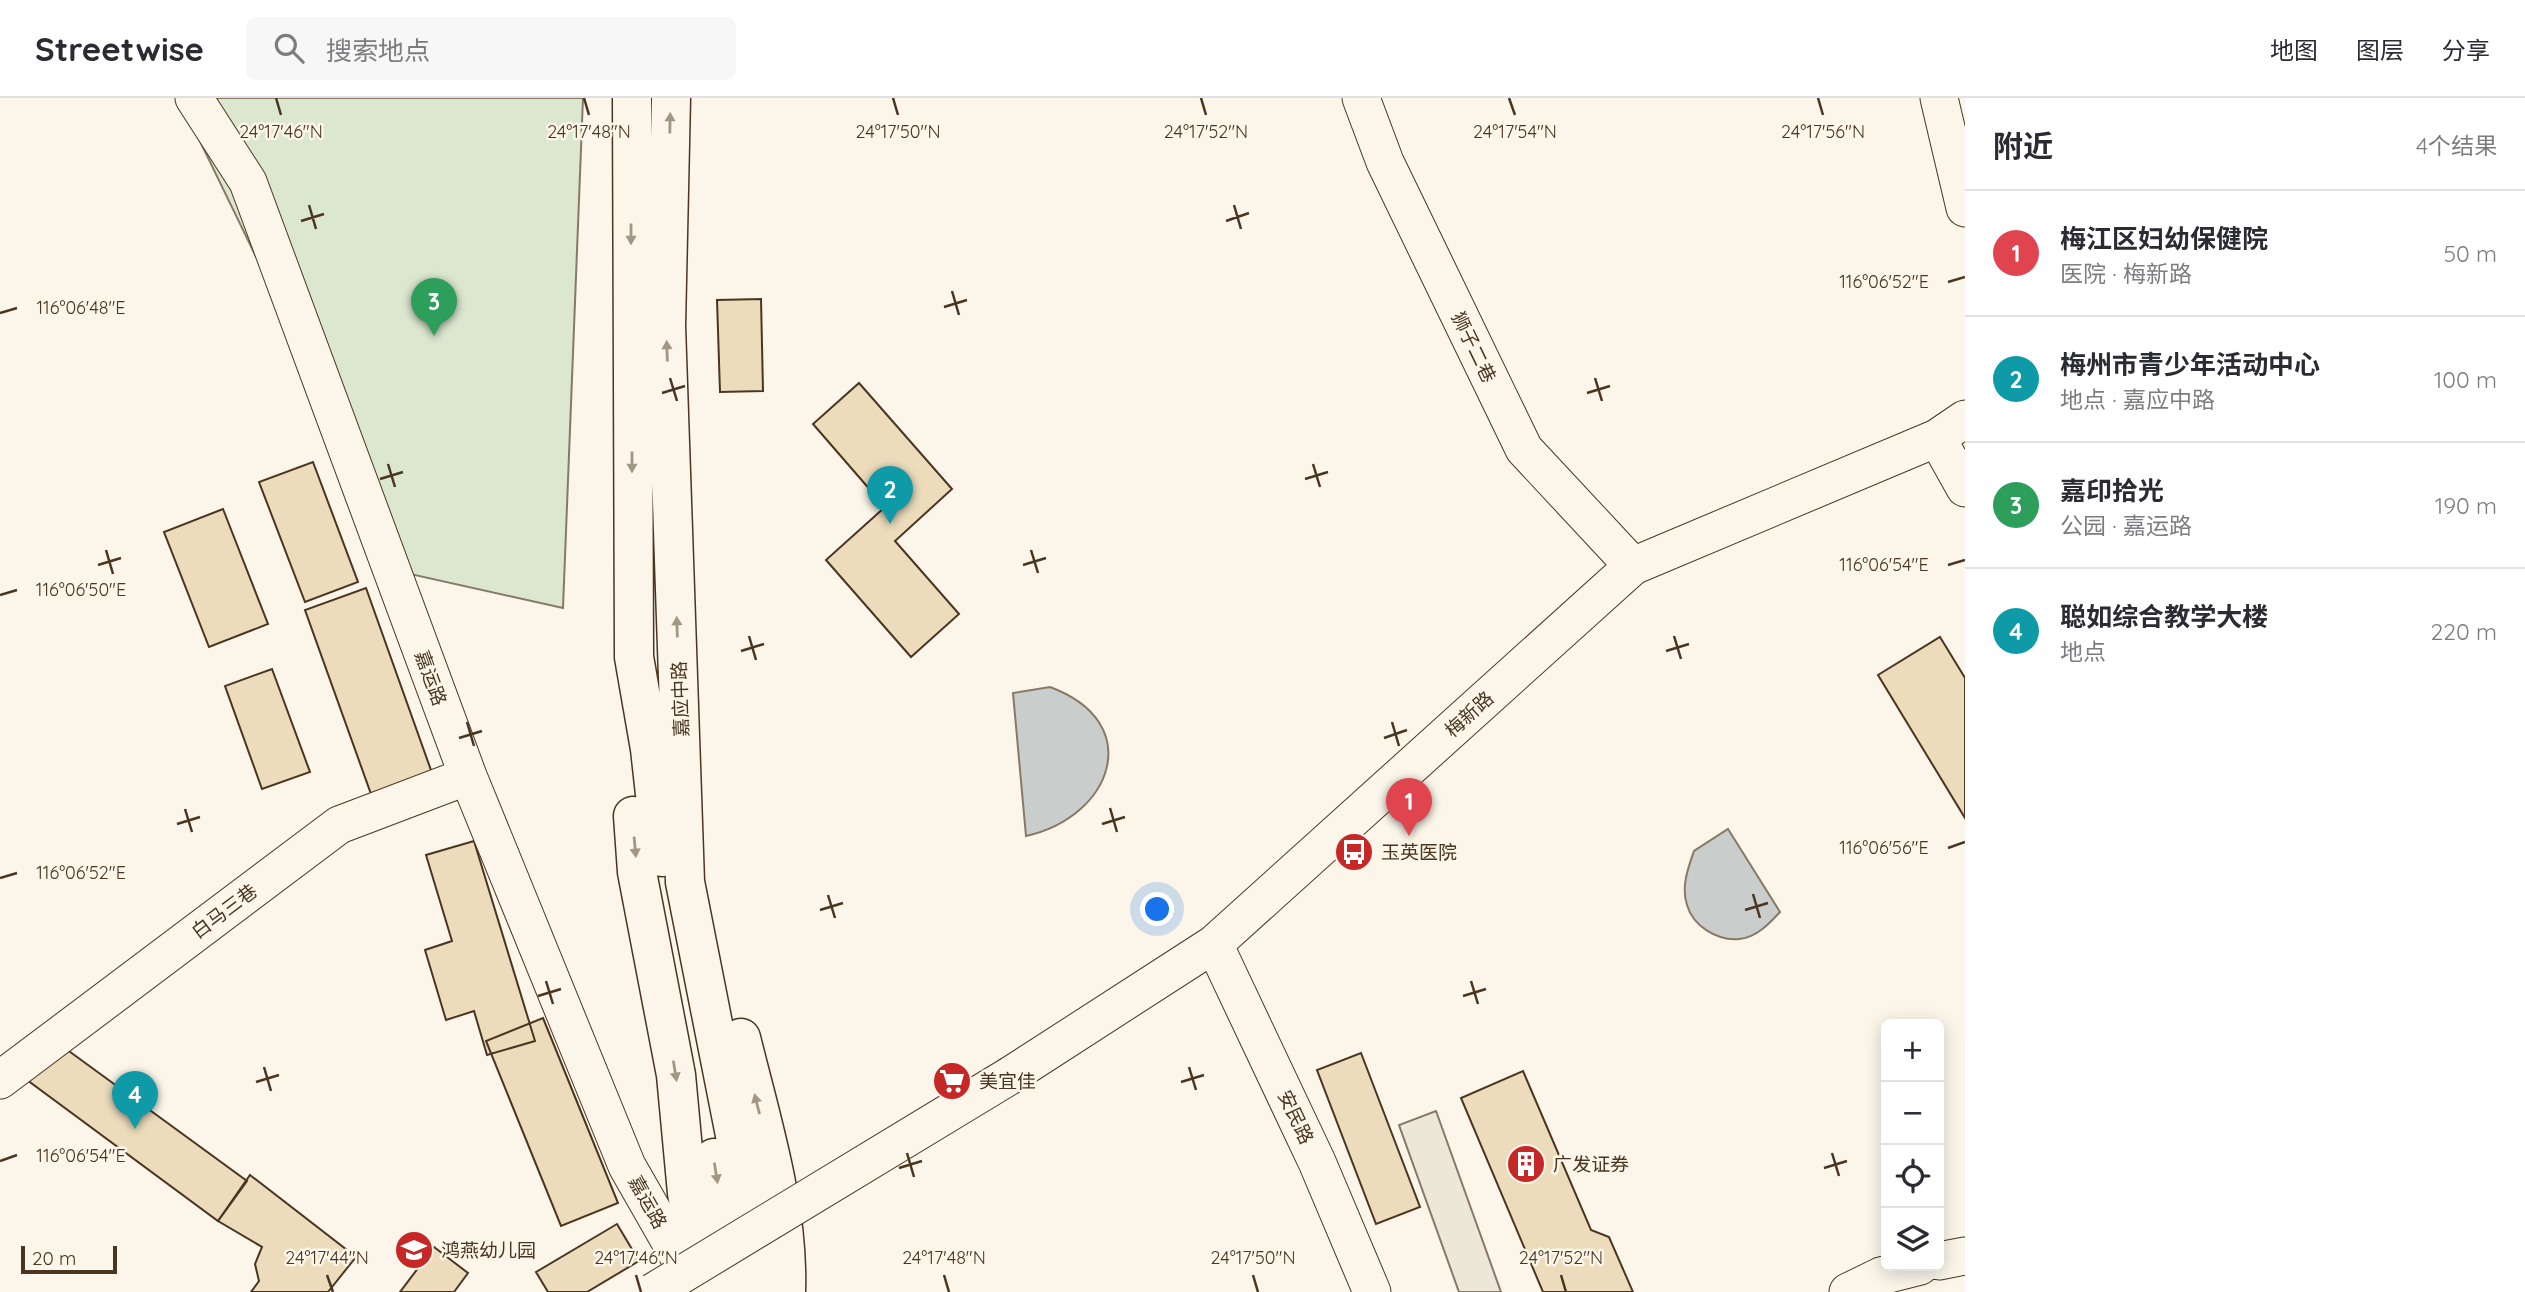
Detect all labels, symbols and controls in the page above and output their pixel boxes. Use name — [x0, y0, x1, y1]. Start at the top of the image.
search box — [246, 17, 736, 80]
text: Streetwise — [35, 28, 204, 69]
icon: search — [270, 29, 308, 67]
text: 搜索地点 — [326, 34, 430, 67]
text: 地图 — [2270, 35, 2318, 65]
text: 图层 — [2356, 35, 2404, 65]
text: 分享 — [2442, 35, 2490, 65]
one-way arrow — [664, 112, 676, 134]
text: 24°17'46"N — [239, 120, 323, 143]
text: 24°17'48"N — [547, 120, 631, 143]
text: 24°17'50"N — [855, 120, 941, 143]
text: 24°17'52"N — [1164, 120, 1248, 143]
text: 24°17'54"N — [1473, 120, 1557, 143]
text: 24°17'56"N — [1781, 120, 1865, 143]
text: 附近 — [1993, 127, 2053, 165]
text: 4个结果 — [2416, 131, 2497, 160]
text: 梅江区妇幼保健院 — [2060, 222, 2268, 255]
one-way arrow — [625, 224, 637, 246]
text: 1 — [2012, 239, 2020, 268]
text: 50 m — [2444, 239, 2497, 268]
text: 医院 · 梅新路 — [2060, 259, 2192, 288]
text: 116°06'52"E — [1839, 270, 1929, 293]
pin: 3 — [411, 278, 457, 336]
text: 116°06'48"E — [36, 296, 126, 319]
street label: 狮子二巷 — [1447, 308, 1501, 386]
one-way arrow — [661, 339, 672, 361]
text: 梅州市青少年活动中心 — [2060, 348, 2320, 381]
text: 2 — [2009, 365, 2023, 394]
text: 100 m — [2434, 365, 2497, 394]
text: 地点 · 嘉应中路 — [2060, 385, 2215, 414]
one-way arrow — [627, 451, 638, 473]
pin: 2 — [867, 466, 913, 524]
text: 嘉印拾光 — [2060, 474, 2164, 507]
text: 3 — [2010, 491, 2022, 520]
text: 190 m — [2435, 491, 2497, 520]
text: 公园 · 嘉运路 — [2060, 511, 2192, 540]
text: 116°06'54"E — [1839, 553, 1929, 576]
text: 116°06'50"E — [36, 578, 126, 601]
text: 聪如综合教学大楼 — [2060, 600, 2268, 633]
one-way arrow — [672, 616, 683, 638]
text: 4 — [2009, 617, 2023, 646]
text: 220 m — [2431, 617, 2497, 646]
text: 地点 — [2060, 637, 2106, 666]
street label: 嘉运路 — [410, 647, 452, 709]
street label: 嘉应中路 — [667, 661, 693, 737]
street label: 梅新路 — [1440, 686, 1498, 742]
pin: 1 — [1386, 778, 1432, 836]
bus stop icon: 玉英医院 — [1333, 831, 1375, 873]
one-way arrow — [630, 836, 641, 858]
text: 116°06'56"E — [1839, 836, 1929, 859]
place label: 玉英医院 — [1381, 840, 1457, 864]
text: 116°06'52"E — [36, 861, 126, 884]
street label: 白马三巷 — [186, 879, 262, 943]
your location — [1140, 892, 1174, 926]
map controls — [1881, 1019, 1944, 1271]
button: + — [1881, 1019, 1944, 1082]
one-way arrow — [670, 1060, 681, 1082]
supermarket icon: 美宜佳 — [931, 1060, 973, 1102]
place label: 美宜佳 — [979, 1069, 1036, 1093]
pin: 4 — [112, 1071, 158, 1129]
button: − — [1881, 1082, 1944, 1145]
street label: 安民路 — [1273, 1086, 1319, 1148]
one-way arrow — [751, 1093, 762, 1115]
building icon: 广发证券 — [1505, 1143, 1547, 1185]
text: 116°06'54"E — [36, 1144, 126, 1167]
button: locate — [1881, 1145, 1944, 1208]
place label: 广发证券 — [1553, 1152, 1629, 1176]
one-way arrow — [711, 1162, 722, 1184]
street label: 嘉运路 — [624, 1171, 672, 1233]
button: layers — [1881, 1208, 1944, 1271]
school or university icon: 鸿燕幼儿园 — [393, 1229, 435, 1271]
place label: 鸿燕幼儿园 — [441, 1238, 536, 1262]
scale bar — [21, 1243, 117, 1275]
text: 20 m — [32, 1246, 76, 1270]
text: 24°17'44"N — [285, 1246, 369, 1269]
text: 24°17'46"N — [594, 1246, 678, 1269]
text: 24°17'48"N — [902, 1246, 986, 1269]
text: 24°17'50"N — [1210, 1246, 1296, 1269]
text: 24°17'52"N — [1519, 1246, 1603, 1269]

